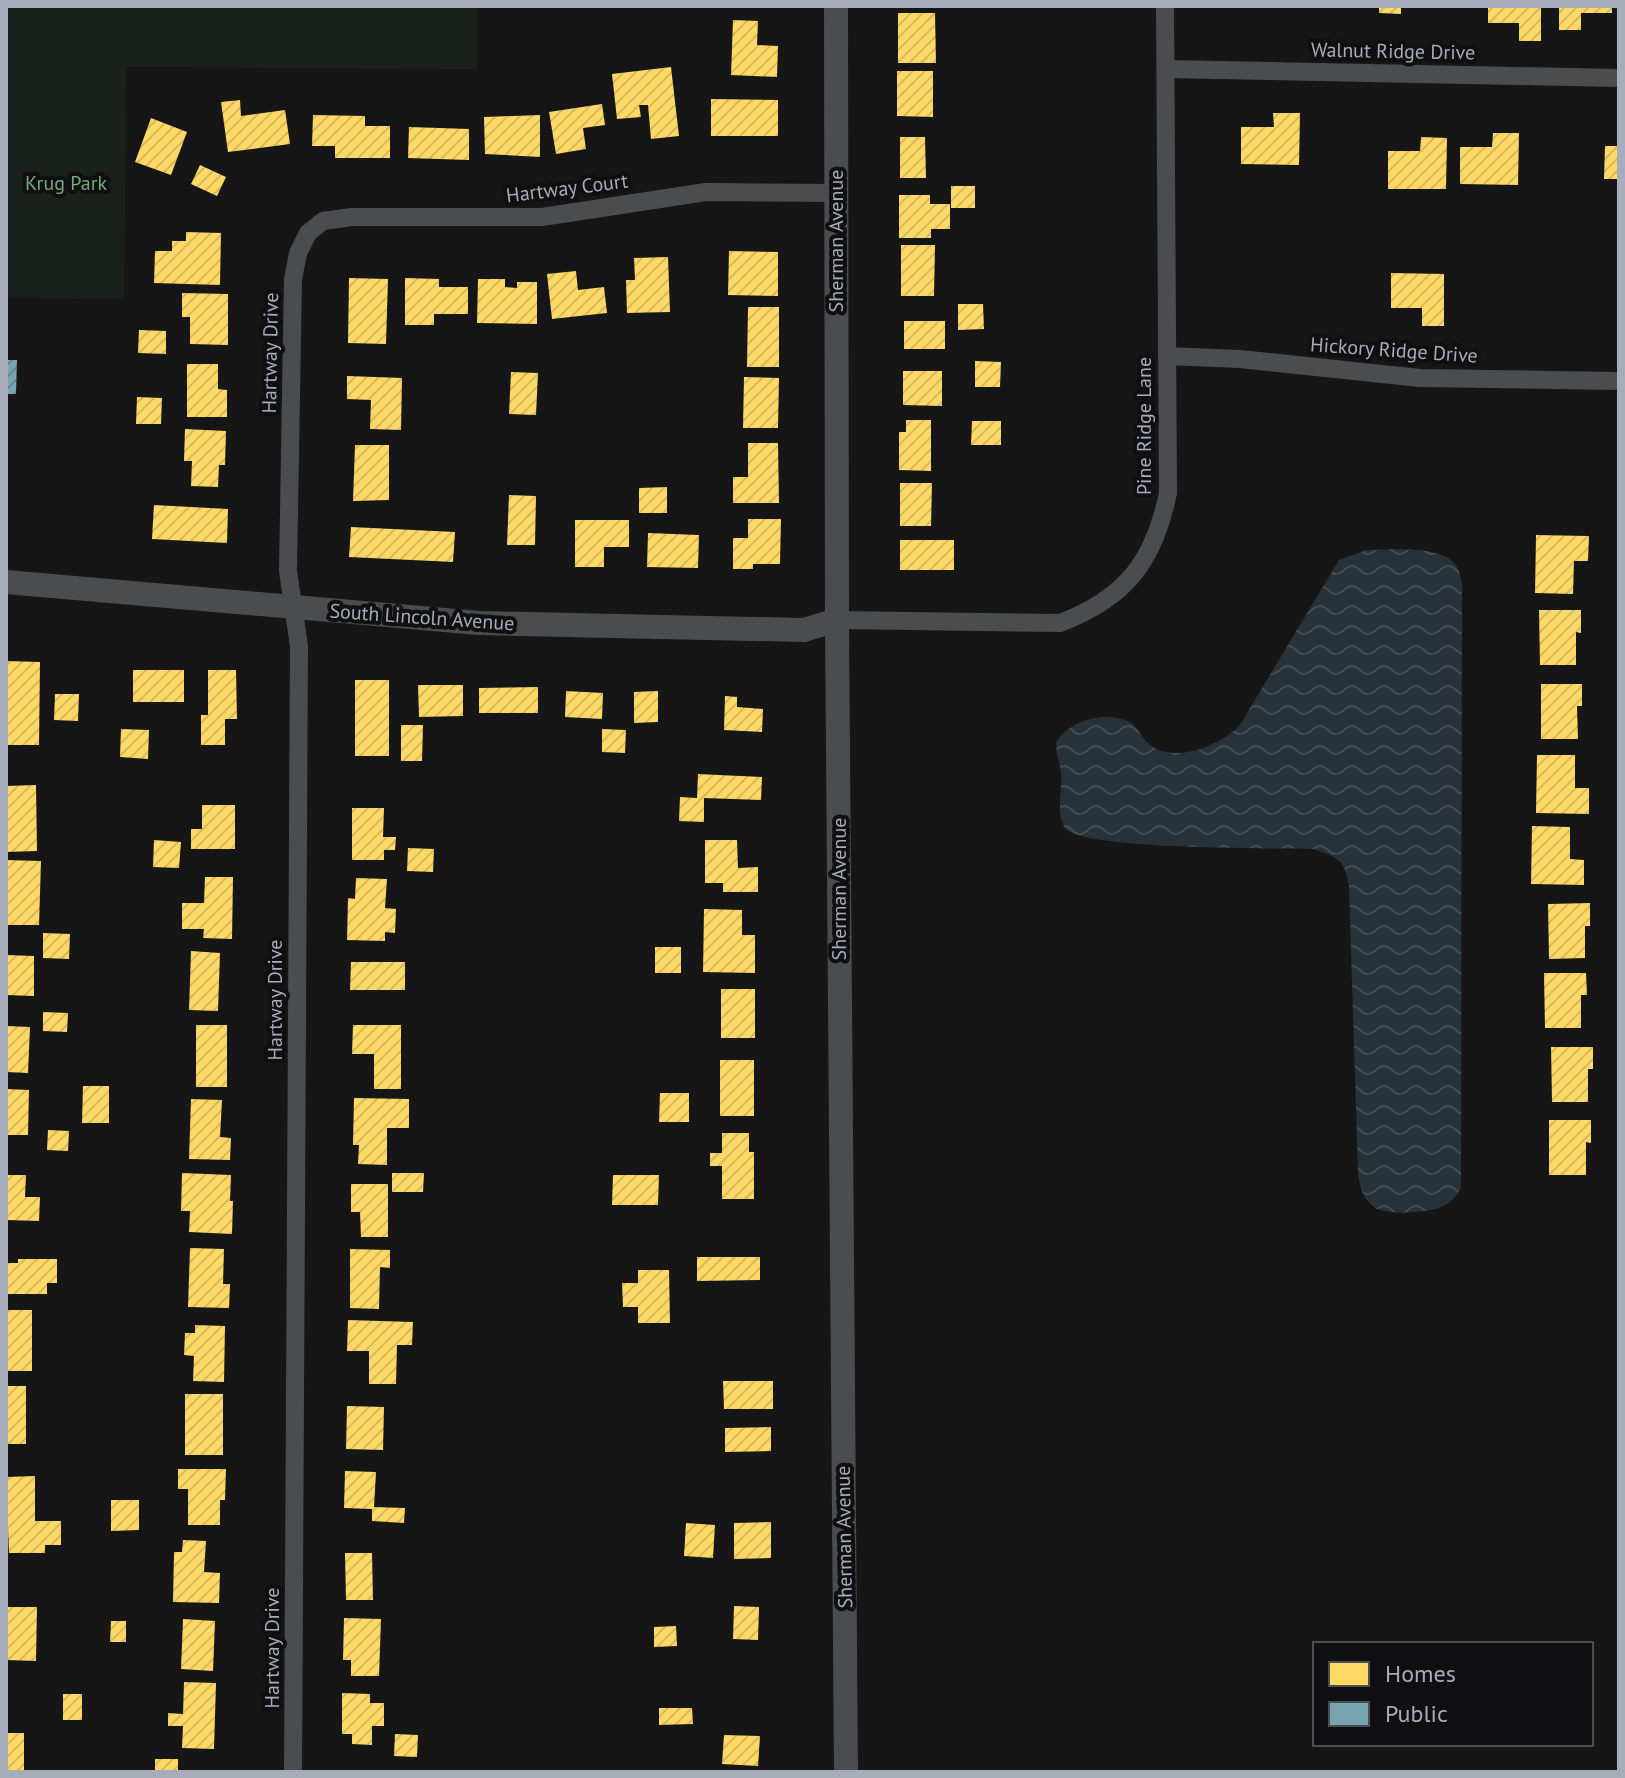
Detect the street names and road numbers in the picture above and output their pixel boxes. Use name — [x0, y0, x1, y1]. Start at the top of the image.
street label: Walnut Ridge Drive — [1311, 37, 1475, 65]
street label: Hartway Court — [505, 168, 630, 208]
street label: Sherman Avenue — [823, 170, 849, 312]
street label: Hartway Drive — [256, 292, 284, 414]
street label: Hickory Ridge Drive — [1309, 331, 1479, 369]
street label: Pine Ridge Lane — [1131, 357, 1157, 495]
street label: South Lincoln Avenue — [329, 598, 515, 636]
street label: Sherman Avenue — [826, 818, 852, 960]
street label: Hartway Drive — [262, 940, 288, 1060]
street label: Sherman Avenue — [830, 1465, 858, 1609]
street label: Hartway Drive — [259, 1588, 285, 1708]

